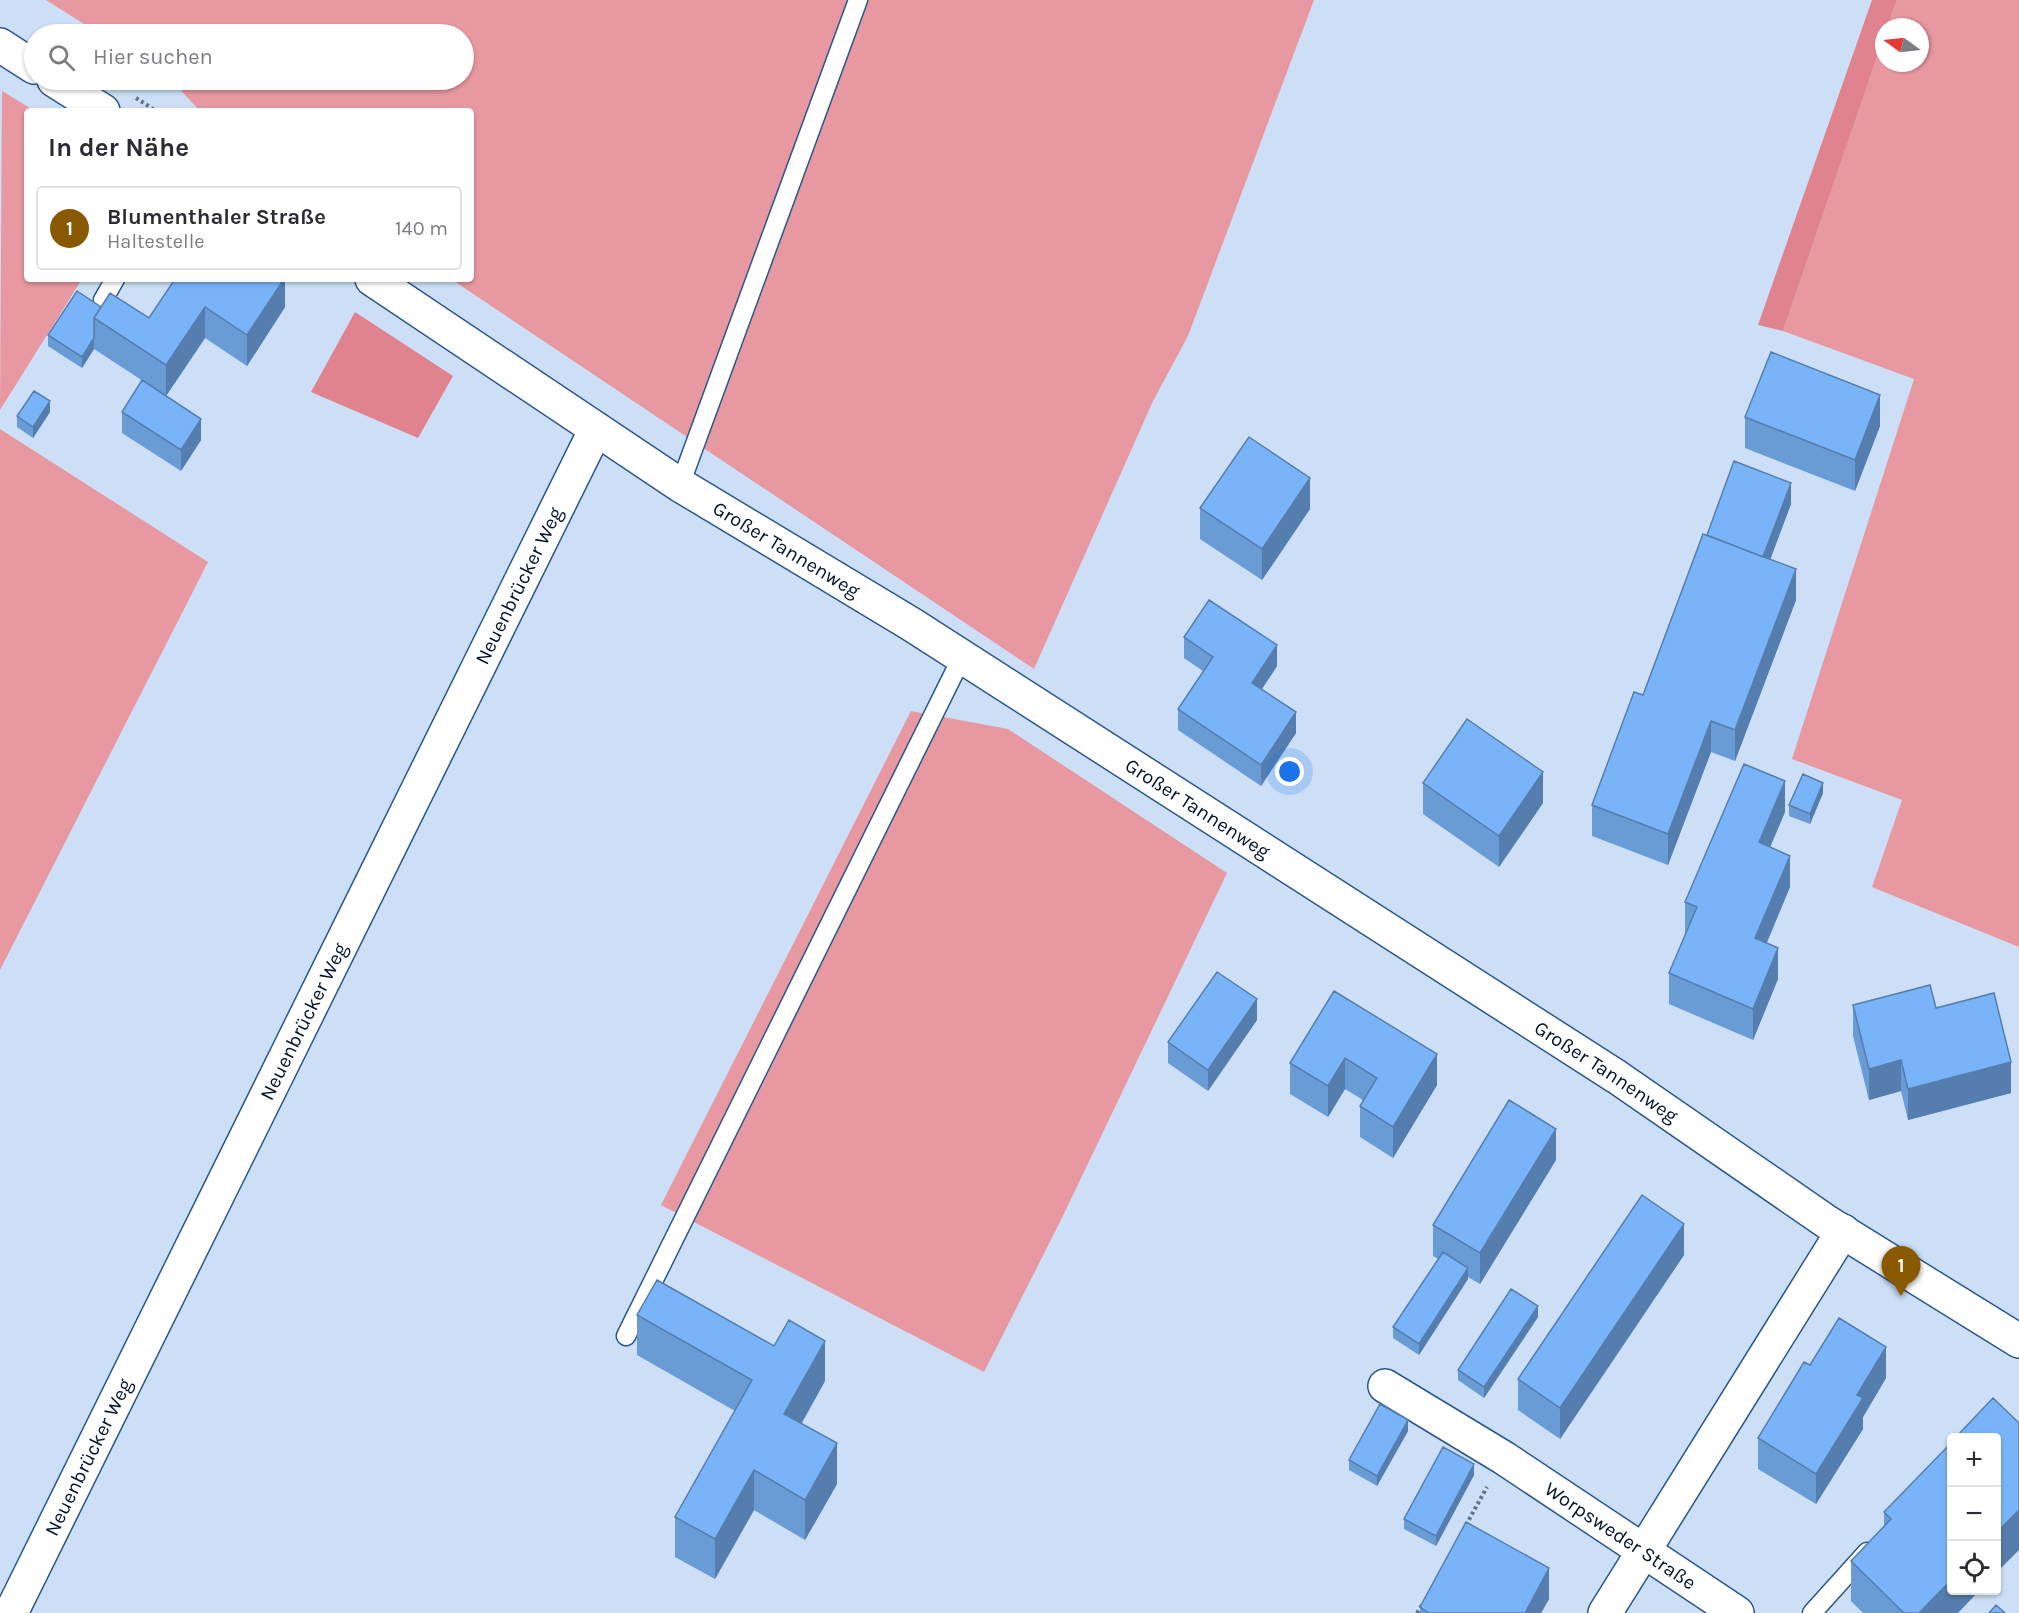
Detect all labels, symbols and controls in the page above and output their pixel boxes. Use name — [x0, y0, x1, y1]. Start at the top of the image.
north arrow — [1875, 18, 1929, 72]
search box — [24, 24, 474, 90]
icon: search — [45, 41, 78, 74]
text: Hier suchen — [93, 44, 213, 70]
text: In der Nähe — [48, 132, 189, 163]
text: Blumenthaler Straße — [107, 204, 326, 230]
text: 1 — [66, 217, 73, 240]
text: 140 m — [395, 217, 448, 240]
text: Haltestelle — [107, 230, 205, 253]
street label: Großer Tannenweg — [709, 496, 864, 602]
street label: Neuenbrücker Weg — [470, 503, 567, 668]
street label: Großer Tannenweg — [1121, 753, 1275, 863]
your location — [1275, 757, 1304, 786]
street label: Neuenbrücker Weg — [255, 939, 352, 1104]
street label: Großer Tannenweg — [1530, 1016, 1683, 1127]
pin: 1 — [1882, 1246, 1920, 1296]
street label: Neuenbrücker Weg — [40, 1375, 137, 1539]
map controls — [1947, 1433, 2001, 1595]
button: + — [1947, 1433, 2001, 1487]
street label: Worpsweder Straße — [1540, 1477, 1701, 1594]
button: − — [1947, 1487, 2001, 1541]
button: locate — [1947, 1541, 2001, 1595]

